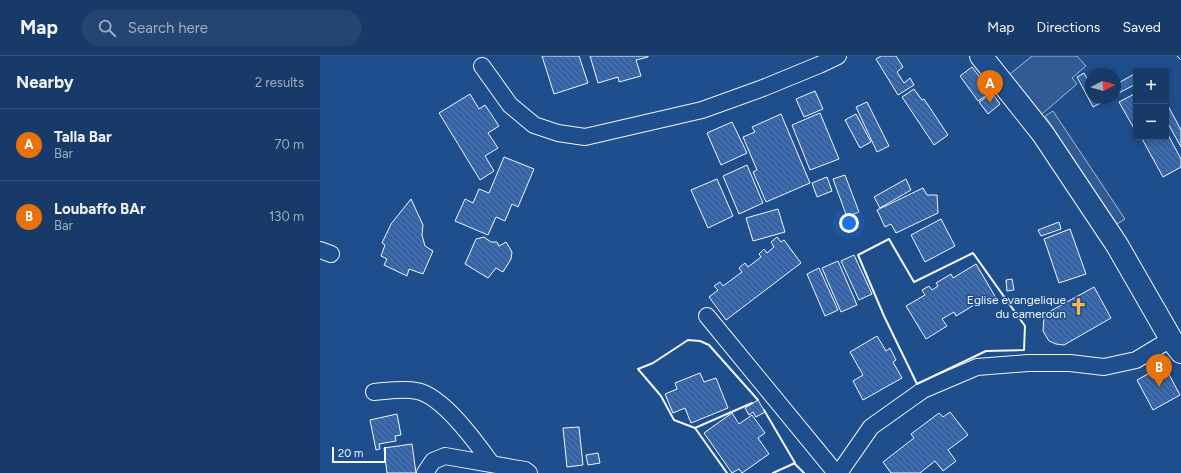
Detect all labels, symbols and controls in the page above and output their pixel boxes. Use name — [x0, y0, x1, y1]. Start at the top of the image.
search box — [82, 10, 362, 46]
text: Map — [20, 16, 58, 39]
icon: search — [96, 17, 118, 39]
text: Search here — [128, 19, 208, 37]
text: Map — [987, 19, 1015, 36]
text: Directions — [1037, 19, 1100, 36]
text: Saved — [1122, 19, 1161, 36]
north arrow — [1085, 68, 1121, 104]
map controls — [1133, 68, 1169, 140]
button: + — [1133, 68, 1169, 104]
pin: A — [977, 70, 1003, 103]
text: Nearby — [16, 72, 74, 92]
text: 2 results — [255, 75, 304, 90]
button: − — [1133, 104, 1169, 140]
text: Talla Bar — [54, 128, 112, 146]
text: A — [24, 137, 34, 152]
text: 70 m — [274, 137, 304, 152]
text: Bar — [54, 146, 73, 161]
text: Loubaffo BAr — [54, 200, 146, 218]
text: B — [25, 209, 33, 224]
text: 130 m — [269, 209, 304, 224]
your location — [839, 213, 859, 233]
text: Bar — [54, 218, 73, 233]
place label: Eglise evangelique du cameroun — [967, 293, 1066, 321]
church icon: Eglise evangelique du cameroun — [1069, 297, 1089, 317]
pin: B — [1146, 354, 1172, 387]
scale bar — [332, 445, 386, 464]
text: 20 m — [338, 447, 363, 460]

